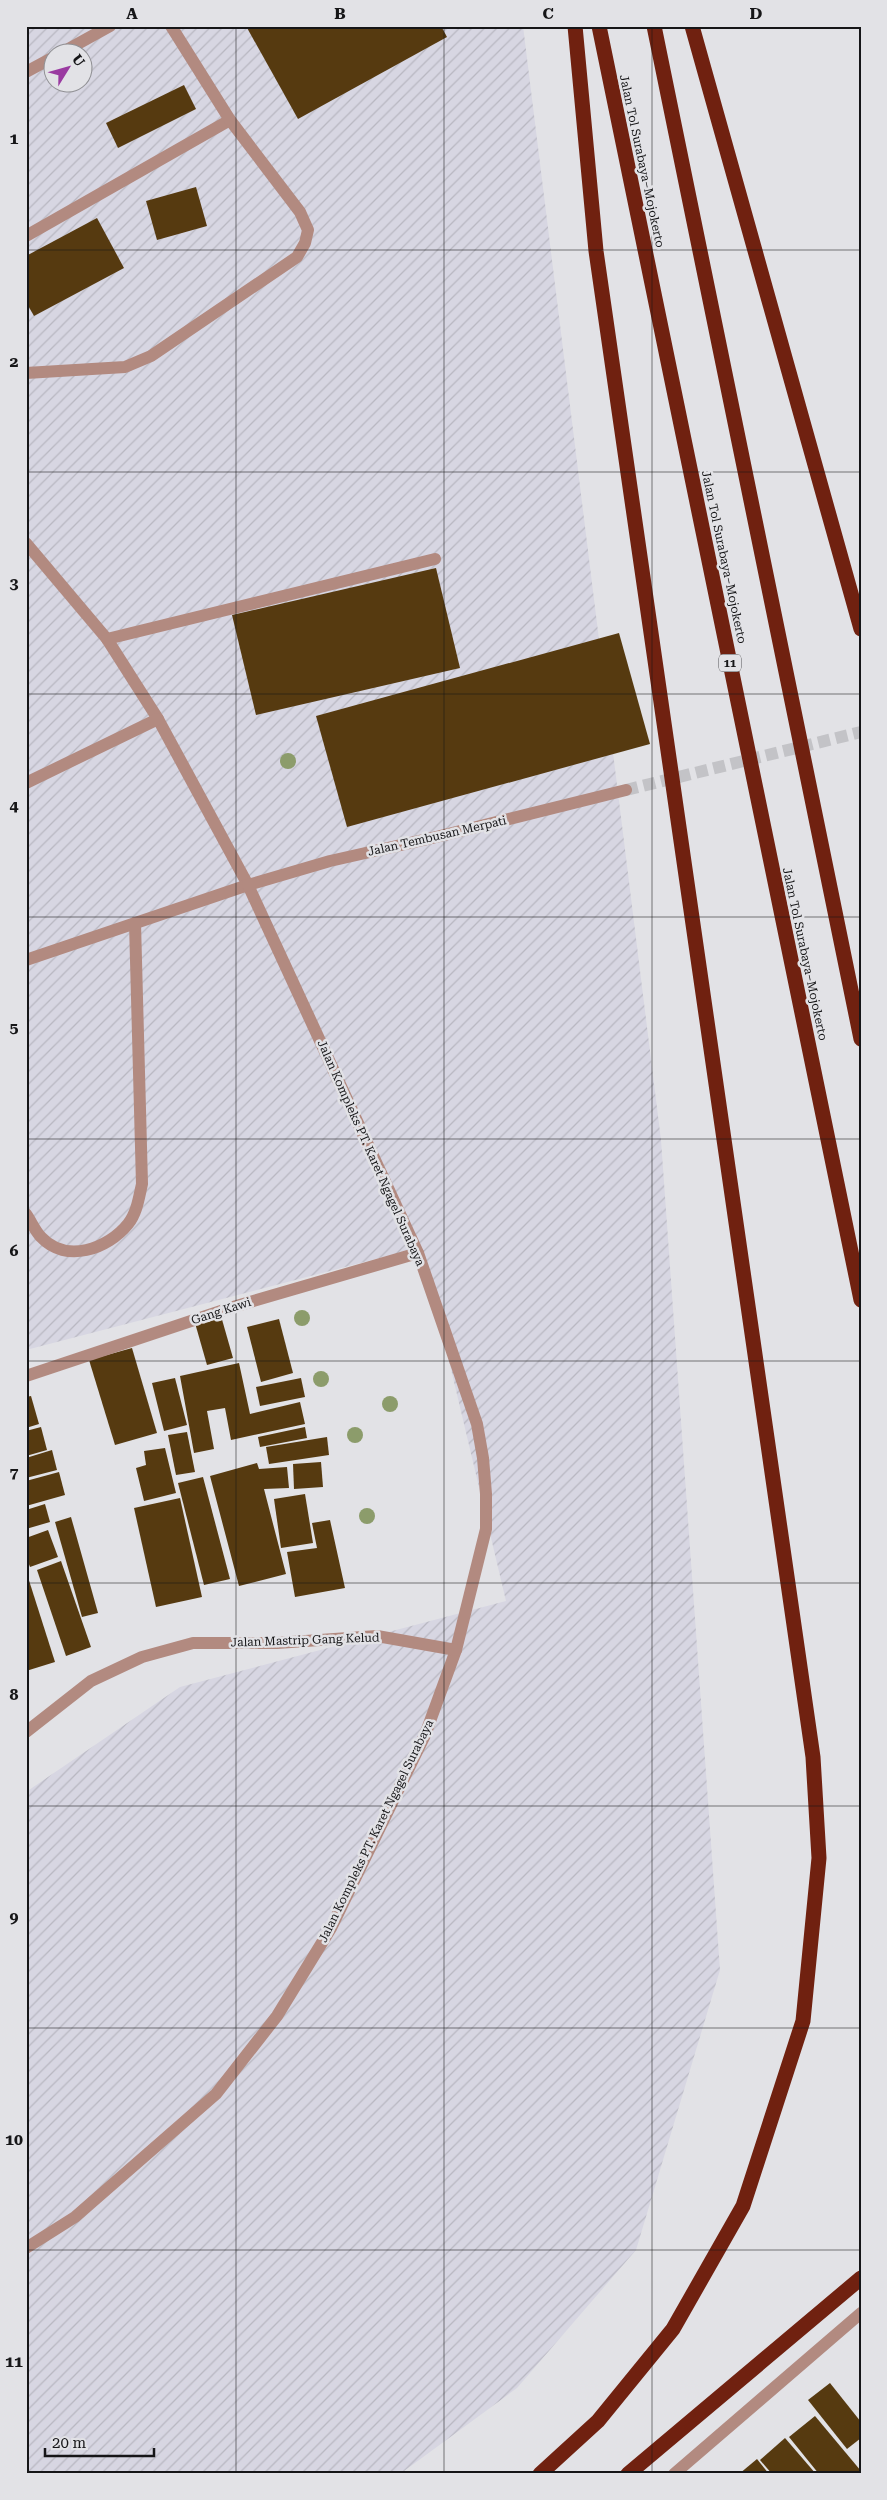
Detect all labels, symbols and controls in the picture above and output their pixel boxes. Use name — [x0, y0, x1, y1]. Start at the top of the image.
text: A — [126, 4, 138, 23]
text: B — [334, 4, 346, 23]
text: C — [542, 4, 554, 23]
text: D — [750, 4, 763, 23]
north arrow — [42, 42, 92, 92]
text: U — [69, 51, 88, 69]
street label: Jalan Tol Surabaya–Mojokerto — [617, 73, 667, 249]
text: 1 — [10, 129, 19, 148]
text: 2 — [10, 352, 19, 371]
street label: Jalan Tol Surabaya–Mojokerto — [699, 469, 749, 645]
text: 3 — [10, 574, 19, 593]
road number: 11 — [719, 654, 741, 671]
text: 4 — [10, 796, 19, 815]
street label: Jalan Tembusan Merpati — [366, 813, 508, 859]
street label: Jalan Tol Surabaya–Mojokerto — [780, 866, 830, 1042]
text: 5 — [10, 1018, 19, 1037]
street label: Jalan Kompleks PT. Karet Ngagel Surabaya — [315, 1038, 428, 1269]
text: 6 — [10, 1241, 19, 1260]
street label: Gang Kawi — [189, 1295, 253, 1327]
text: 7 — [10, 1463, 19, 1482]
street label: Jalan Mastrip Gang Kelud — [230, 1630, 380, 1650]
text: 8 — [10, 1685, 19, 1704]
street label: Jalan Kompleks PT. Karet Ngagel Surabaya — [316, 1717, 436, 1945]
text: 9 — [10, 1908, 19, 1927]
text: 10 — [5, 2130, 23, 2149]
text: 11 — [5, 2352, 23, 2371]
scale bar — [45, 2425, 154, 2457]
text: 20 m — [52, 2434, 87, 2452]

